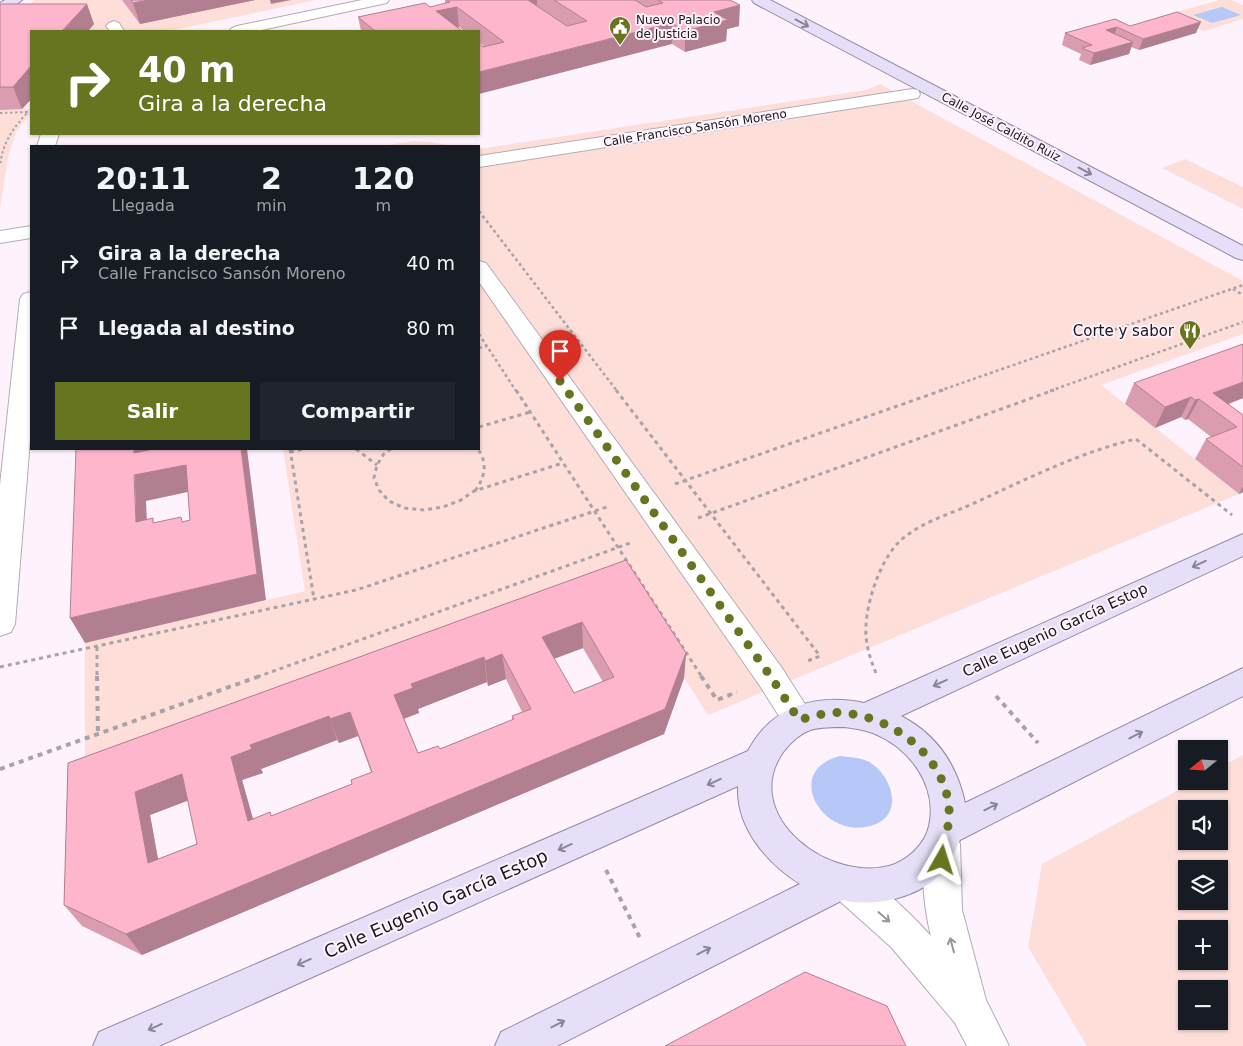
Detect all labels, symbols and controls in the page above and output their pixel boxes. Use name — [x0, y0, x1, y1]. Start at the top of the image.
place label: Nuevo Palacio de Justicia — [636, 13, 720, 41]
public building icon: Nuevo Palacio de Justicia — [608, 15, 632, 46]
one-way arrow — [794, 19, 809, 28]
icon: right — [55, 50, 120, 115]
text: 40 m — [138, 50, 235, 90]
street label: Calle José Caldito Ruiz — [939, 90, 1063, 164]
text: Gira a la derecha — [138, 91, 327, 116]
street label: Calle Francisco Sansón Moreno — [602, 107, 788, 149]
text: 20:11 — [95, 161, 191, 196]
text: 2 — [261, 161, 282, 196]
text: 120 — [352, 161, 415, 196]
one-way arrow — [1078, 166, 1093, 176]
text: Llegada — [112, 196, 175, 215]
text: min — [256, 196, 287, 215]
text: m — [375, 196, 391, 215]
text: Gira a la derecha — [98, 242, 281, 264]
icon: right — [55, 249, 83, 277]
text: 40 m — [406, 252, 455, 274]
text: Calle Francisco Sansón Moreno — [98, 264, 346, 283]
icon: arrive — [55, 314, 83, 342]
text: Llegada al destino — [98, 317, 295, 339]
text: 80 m — [406, 317, 455, 339]
restaurant icon: Corte y sabor — [1178, 319, 1202, 350]
place label: Corte y sabor — [1073, 322, 1175, 340]
pin — [539, 330, 581, 381]
icon: arrive — [546, 337, 574, 365]
button: Salir — [55, 382, 250, 440]
button: Compartir — [260, 382, 455, 440]
one-way arrow — [1192, 560, 1207, 570]
street label: Calle Eugenio García Estop — [960, 579, 1150, 681]
one-way arrow — [933, 679, 948, 689]
one-way arrow — [1129, 730, 1144, 740]
north arrow — [1178, 740, 1228, 790]
map controls — [1178, 740, 1228, 1030]
one-way arrow — [707, 777, 722, 787]
button: sound — [1178, 800, 1228, 850]
one-way arrow — [983, 802, 998, 811]
position arrow — [915, 833, 967, 885]
one-way arrow — [558, 843, 573, 853]
street label: Calle Eugenio García Estop — [321, 845, 551, 962]
button: layers — [1178, 860, 1228, 910]
one-way arrow — [877, 911, 890, 922]
button: + — [1178, 920, 1228, 970]
one-way arrow — [947, 937, 956, 953]
one-way arrow — [696, 946, 711, 956]
one-way arrow — [297, 957, 312, 967]
button: − — [1178, 980, 1228, 1030]
one-way arrow — [551, 1019, 566, 1029]
one-way arrow — [148, 1023, 163, 1033]

